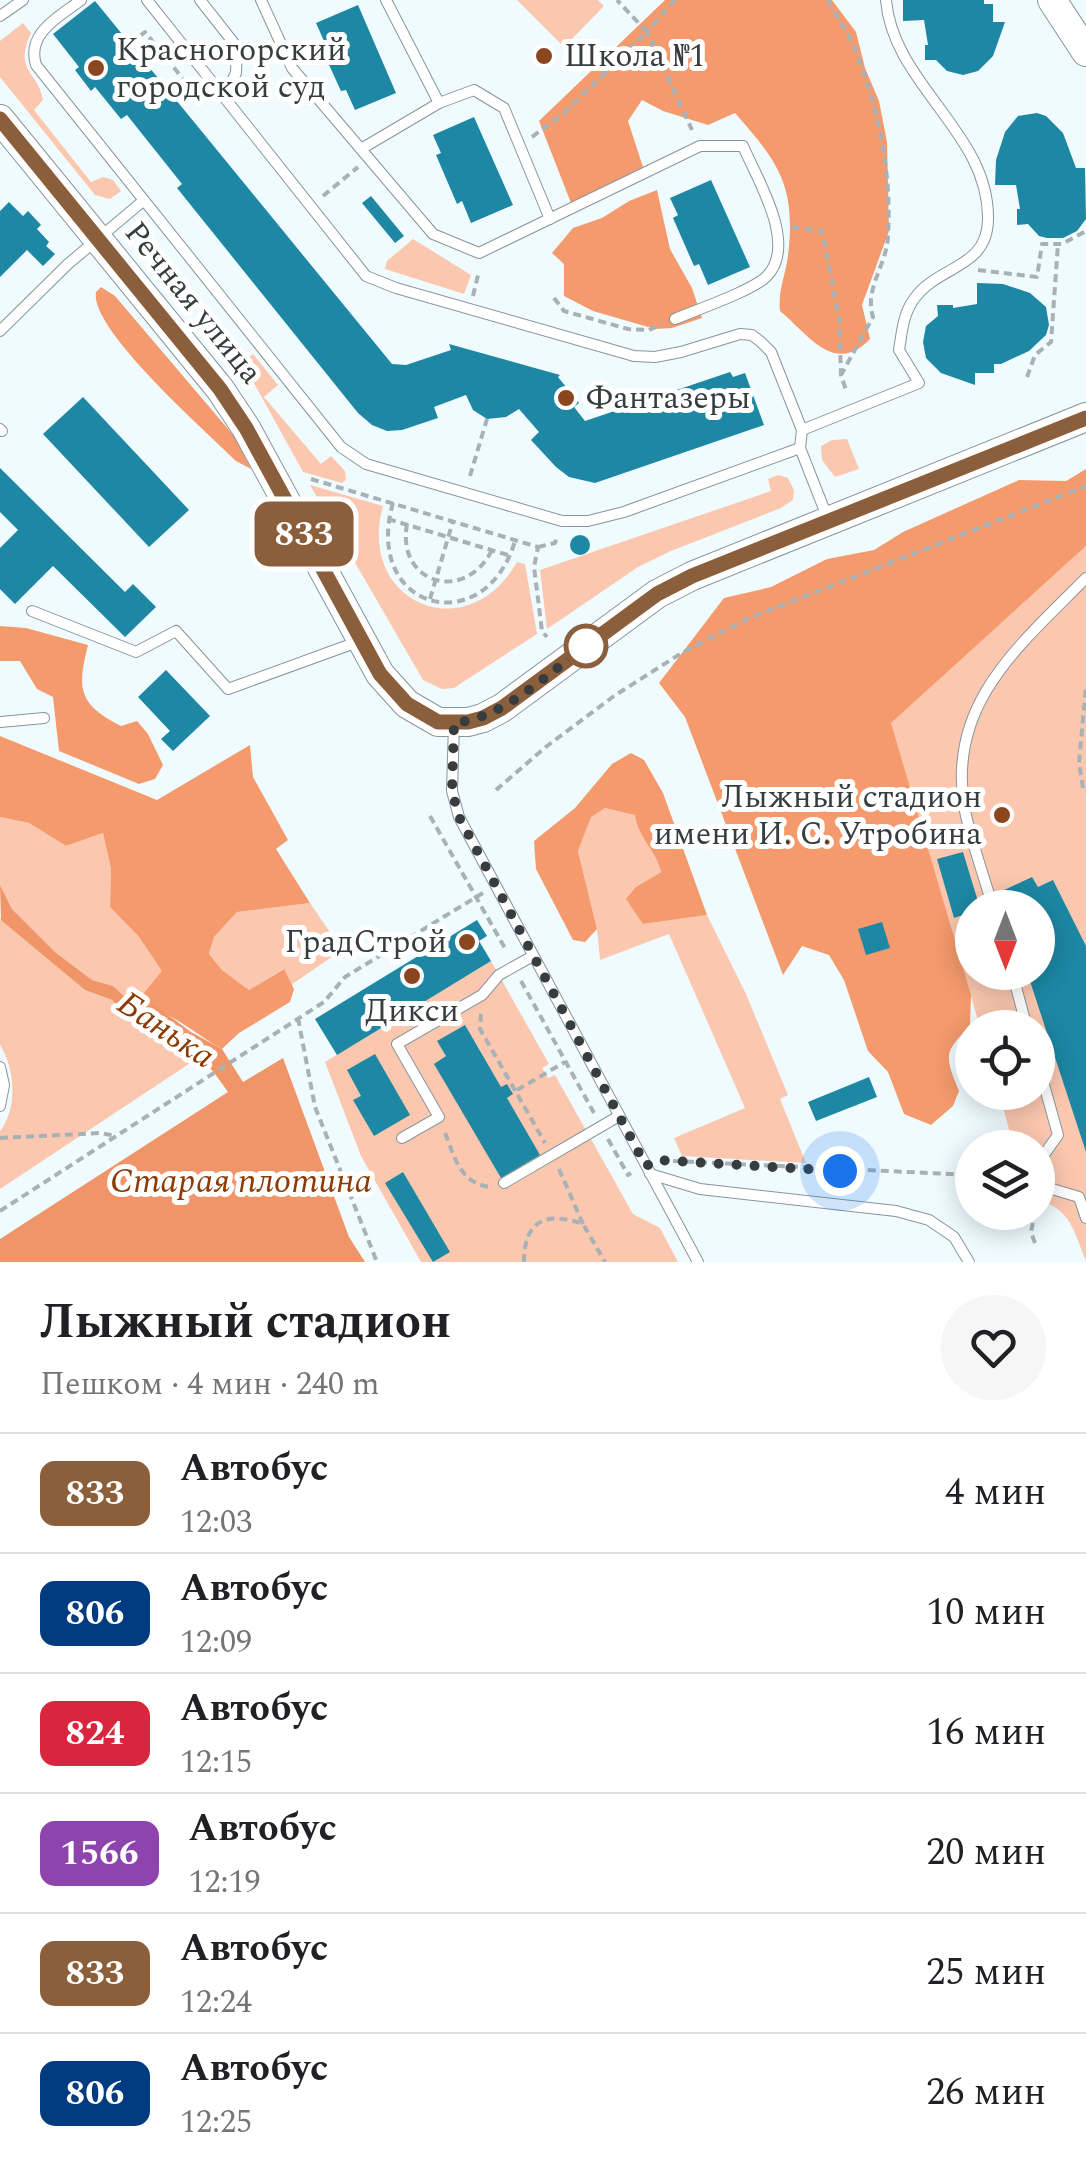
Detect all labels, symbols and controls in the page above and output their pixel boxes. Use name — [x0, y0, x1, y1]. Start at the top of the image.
place label: Красногорский городской суд — [116, 26, 346, 112]
place label: Школа №1 — [564, 32, 705, 81]
marker: Школа №1 — [533, 45, 555, 67]
marker: Красногорский городской суд — [85, 57, 107, 79]
street label: Речная улица — [112, 211, 274, 395]
place label: Фантазеры — [586, 374, 751, 423]
marker: Фантазеры — [555, 387, 577, 409]
line badge: 833 — [246, 502, 362, 566]
text: 833 — [275, 508, 333, 561]
unlabelled marker — [565, 625, 607, 667]
place label: Лыжный стадион имени И. С. Утробина — [654, 773, 982, 859]
marker: Лыжный стадион имени И. С. Утробина — [991, 804, 1013, 826]
north arrow — [955, 890, 1055, 990]
map controls — [955, 890, 1055, 1230]
place label: ГрадСтрой — [285, 918, 447, 967]
marker: ГрадСтрой — [456, 931, 478, 953]
marker: Дикси — [401, 965, 423, 987]
water label: Банька — [106, 978, 226, 1082]
place label: Дикси — [365, 987, 459, 1036]
button: locate — [955, 1010, 1055, 1110]
button: layers — [955, 1130, 1055, 1230]
your location — [815, 1146, 865, 1196]
water label: Старая плотина — [110, 1155, 372, 1208]
text: Лыжный стадион — [40, 1286, 451, 1359]
button: heart — [941, 1295, 1046, 1400]
text: Пешком · 4 мин · 240 m — [40, 1360, 380, 1409]
text: Автобус — [180, 1440, 328, 1498]
text: 4 мин — [945, 1464, 1046, 1522]
text: 833 — [66, 1467, 124, 1520]
text: 12:03 — [180, 1498, 252, 1547]
text: Автобус — [180, 1560, 328, 1618]
text: 10 мин — [926, 1584, 1046, 1642]
text: 806 — [66, 1587, 124, 1640]
text: 12:09 — [180, 1618, 252, 1667]
text: Автобус — [180, 1680, 328, 1738]
text: 16 мин — [926, 1704, 1046, 1762]
text: 824 — [66, 1707, 124, 1760]
text: 12:15 — [180, 1738, 252, 1787]
text: Автобус — [189, 1800, 337, 1858]
text: 20 мин — [926, 1824, 1046, 1882]
text: 1566 — [60, 1827, 139, 1880]
text: 12:19 — [189, 1858, 261, 1907]
text: Автобус — [180, 1920, 328, 1978]
text: 25 мин — [926, 1944, 1046, 2002]
text: 833 — [66, 1947, 124, 2000]
text: 12:24 — [180, 1978, 252, 2027]
text: Автобус — [180, 2040, 328, 2098]
text: 26 мин — [926, 2064, 1046, 2122]
text: 806 — [66, 2067, 124, 2120]
text: 12:25 — [180, 2098, 252, 2147]

